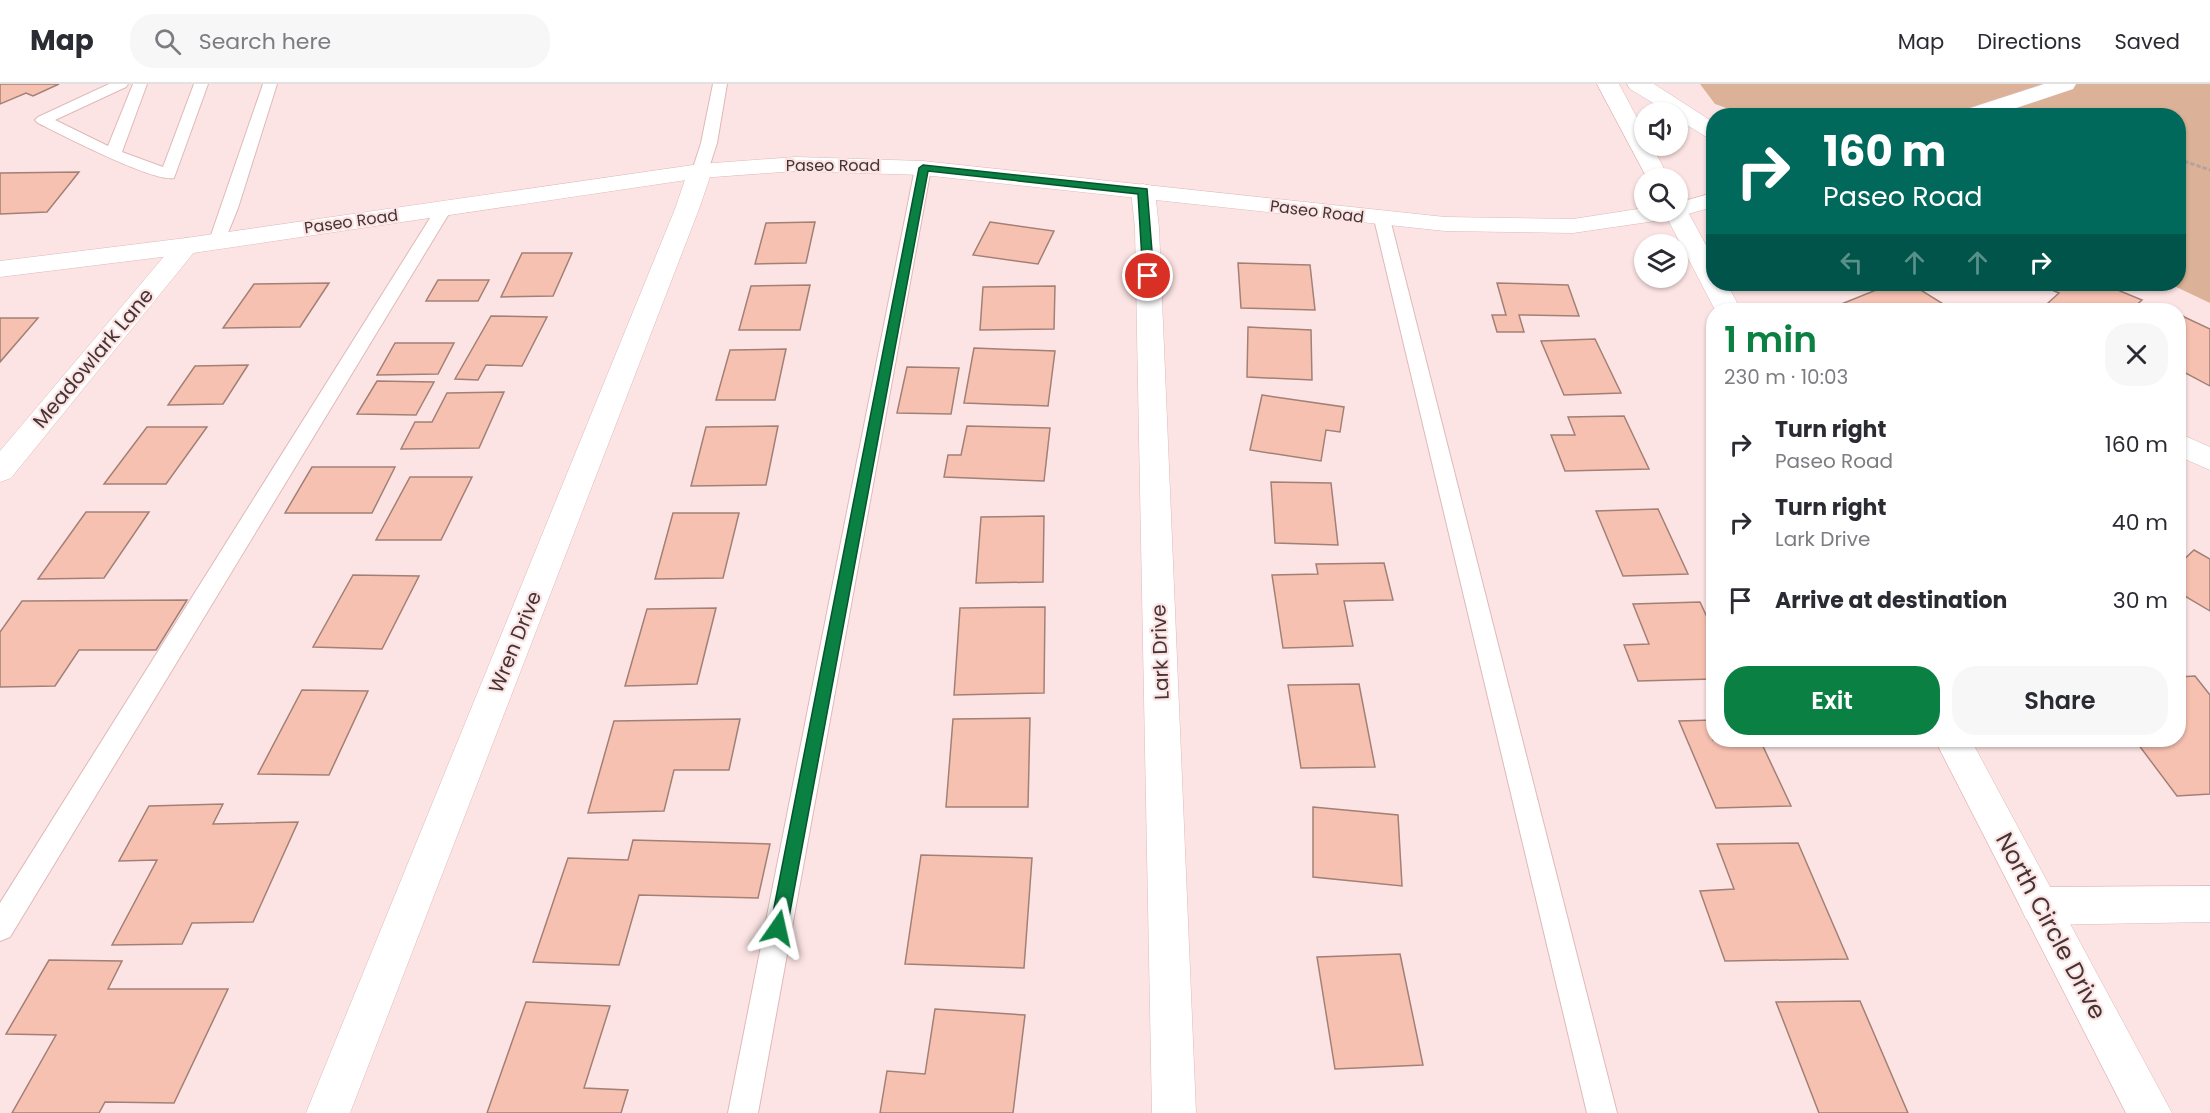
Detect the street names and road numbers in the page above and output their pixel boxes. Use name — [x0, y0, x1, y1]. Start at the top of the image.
street label: Paseo Road — [786, 154, 880, 177]
street label: Paseo Road — [1269, 194, 1365, 229]
street label: Paseo Road — [303, 204, 399, 239]
street label: Meadowlark Lane — [26, 282, 160, 434]
street label: Wren Drive — [482, 587, 548, 697]
street label: Lark Drive — [1144, 604, 1176, 700]
street label: North Circle Drive — [1988, 827, 2115, 1025]

